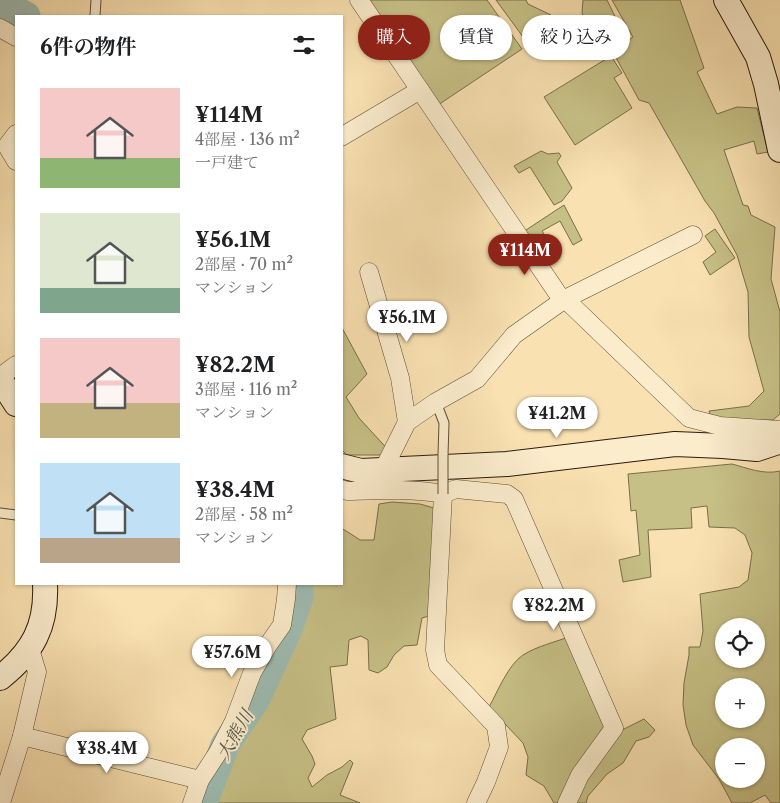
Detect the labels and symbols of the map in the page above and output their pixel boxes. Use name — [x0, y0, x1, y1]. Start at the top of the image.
pin: ¥114M — [490, 234, 560, 276]
pin: ¥56.1M — [366, 300, 448, 343]
pin: ¥41.2M — [516, 396, 598, 439]
pin: ¥82.2M — [513, 588, 595, 631]
pin: ¥57.6M — [191, 636, 273, 678]
water label: 大熊川 — [212, 704, 259, 764]
pin: ¥38.4M — [66, 732, 148, 774]

